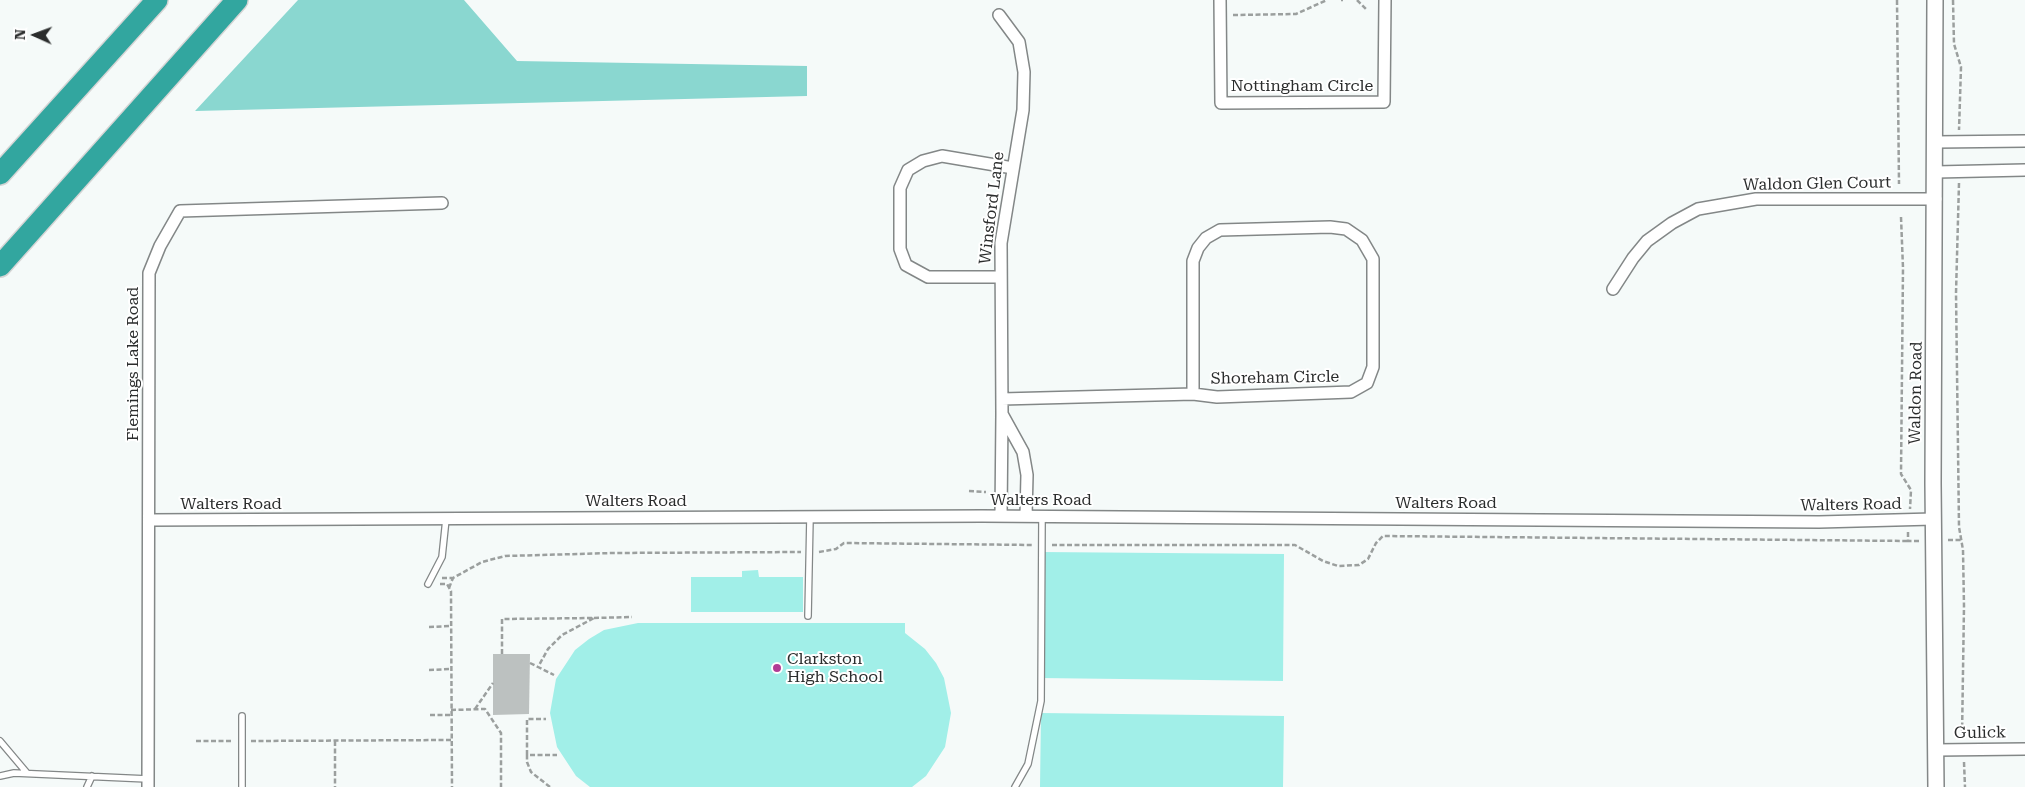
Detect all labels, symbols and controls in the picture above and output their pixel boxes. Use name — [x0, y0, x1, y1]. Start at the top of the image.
north arrow — [10, 10, 60, 60]
text: N — [12, 29, 28, 40]
street label: Nottingham Circle — [1231, 76, 1373, 96]
street label: Winsford Lane — [976, 150, 1008, 266]
street label: Waldon Glen Court — [1743, 173, 1891, 195]
street label: Flemings Lake Road — [123, 287, 143, 441]
street label: Waldon Road — [1906, 341, 1926, 445]
street label: Shoreham Circle — [1211, 367, 1339, 389]
street label: Walters Road — [990, 490, 1092, 510]
street label: Walters Road — [585, 491, 687, 511]
street label: Walters Road — [1395, 493, 1497, 513]
street label: Walters Road — [180, 494, 282, 514]
street label: Walters Road — [1800, 495, 1902, 515]
place label: Clarkston High School — [787, 649, 883, 687]
marker: Clarkston High School — [771, 662, 783, 674]
street label: Gulick — [1954, 723, 2006, 743]

